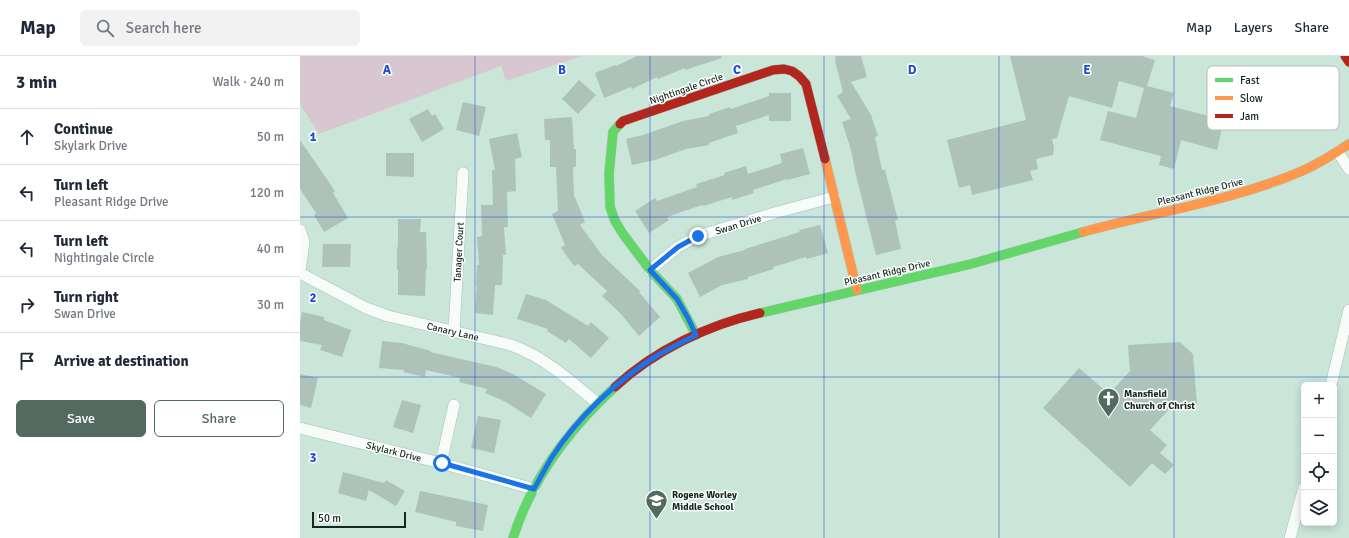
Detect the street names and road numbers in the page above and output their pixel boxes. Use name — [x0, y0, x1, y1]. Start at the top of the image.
street label: Nightingale Circle — [648, 71, 725, 107]
street label: Pleasant Ridge Drive — [1156, 175, 1244, 208]
street label: Swan Drive — [714, 212, 763, 238]
street label: Tanager Court — [451, 221, 467, 282]
street label: Pleasant Ridge Drive — [843, 257, 931, 289]
street label: Canary Lane — [426, 320, 480, 344]
street label: Skylark Drive — [365, 439, 423, 465]

